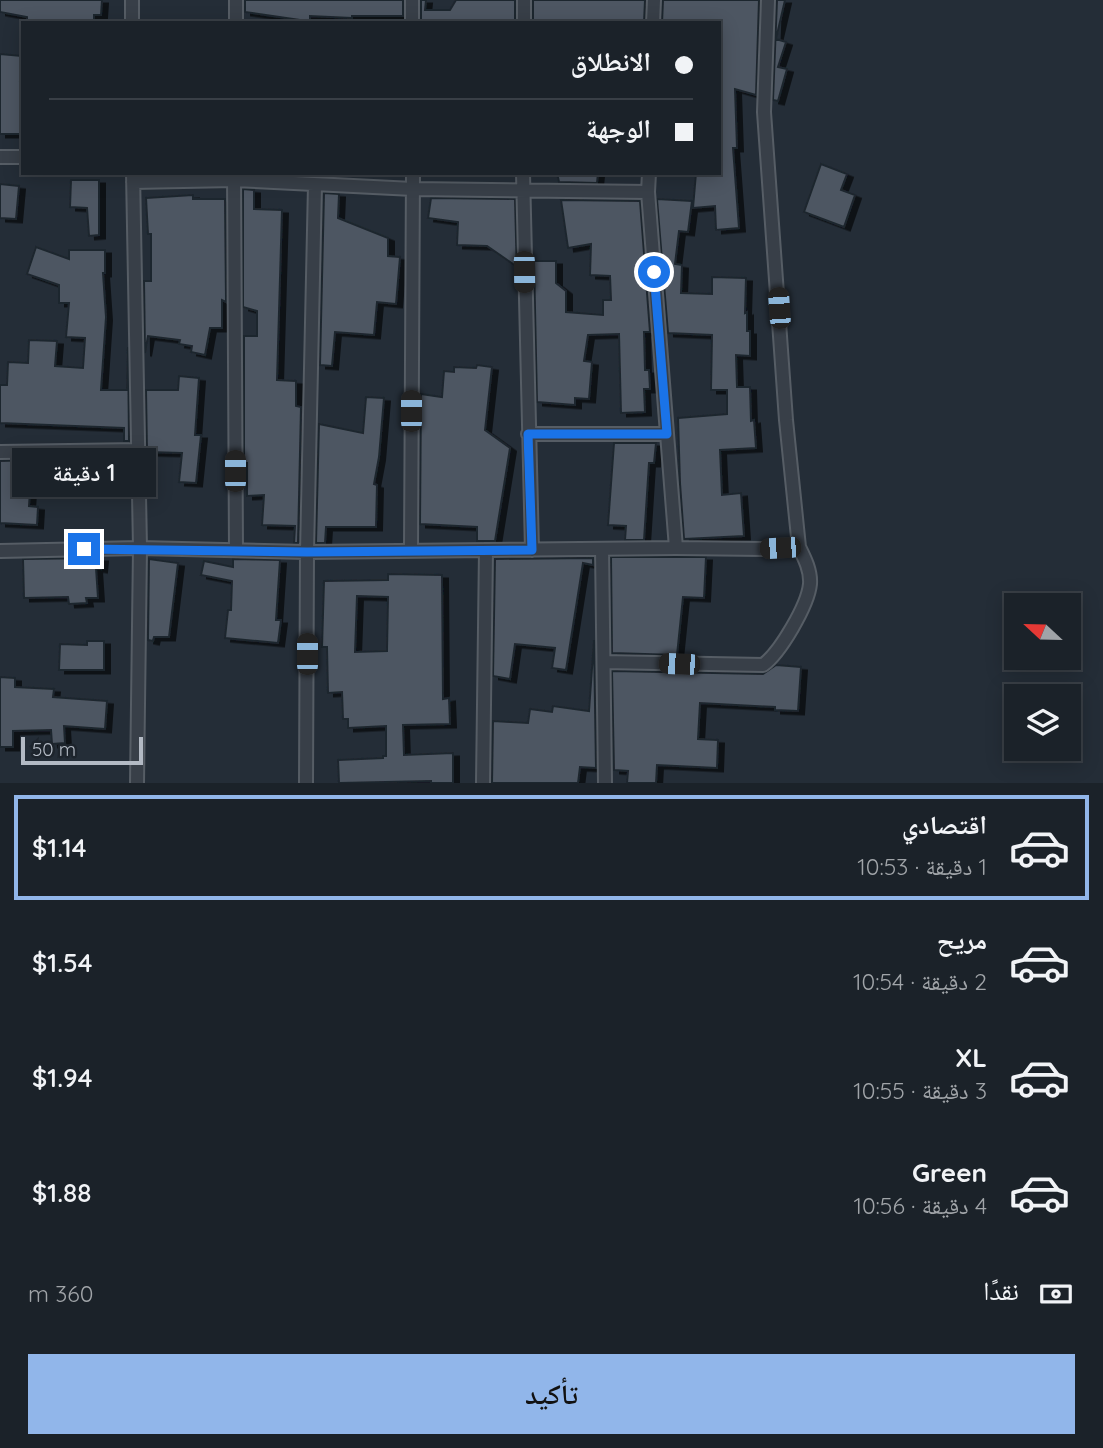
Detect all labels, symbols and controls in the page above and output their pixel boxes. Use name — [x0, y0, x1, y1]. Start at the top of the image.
text: الانطلاق — [571, 45, 651, 78]
text: الوجهة — [586, 112, 651, 145]
car — [514, 251, 535, 293]
route start — [638, 256, 670, 288]
car — [768, 286, 791, 330]
car — [401, 390, 422, 432]
callout: 1 دقيقة — [12, 448, 156, 496]
car — [225, 450, 246, 492]
text: 1 دقيقة — [52, 458, 116, 487]
route end — [68, 533, 100, 565]
car — [759, 536, 802, 560]
north arrow — [1004, 593, 1082, 670]
map controls — [1004, 593, 1081, 761]
car — [297, 633, 318, 675]
car — [658, 653, 701, 675]
button: layers — [1004, 684, 1081, 761]
scale bar — [21, 734, 144, 766]
text: 50 m — [32, 737, 76, 761]
text: اقتصادي — [902, 808, 987, 841]
icon: car — [1008, 816, 1071, 879]
text: $1.14 — [32, 831, 86, 864]
text: 1 دقيقة · 10:53 — [857, 852, 987, 881]
text: مريح — [937, 923, 987, 956]
icon: car — [1008, 931, 1071, 994]
text: $1.54 — [32, 946, 93, 979]
text: 2 دقيقة · 10:54 — [853, 967, 987, 996]
text: XL — [955, 1041, 987, 1074]
icon: car — [1008, 1046, 1071, 1109]
text: $1.94 — [32, 1061, 93, 1094]
text: 3 دقيقة · 10:55 — [853, 1076, 987, 1105]
text: Green — [912, 1156, 987, 1189]
icon: car — [1008, 1161, 1071, 1224]
text: $1.88 — [32, 1176, 91, 1209]
text: 4 دقيقة · 10:56 — [853, 1191, 987, 1220]
text: نقدًا — [983, 1274, 1019, 1307]
icon: cash — [1037, 1275, 1075, 1313]
text: 360 m — [28, 1279, 93, 1308]
button: تأكيد — [28, 1354, 1075, 1434]

